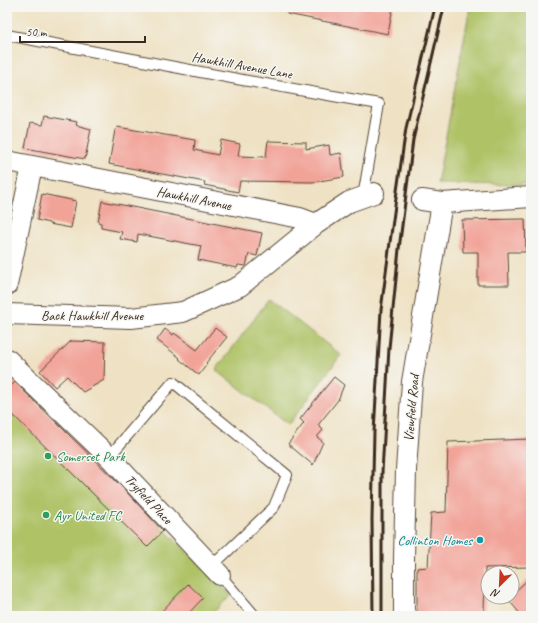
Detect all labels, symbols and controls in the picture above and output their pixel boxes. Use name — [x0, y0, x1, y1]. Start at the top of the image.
scale bar — [20, 18, 145, 44]
text: 50 m — [26, 24, 48, 40]
street label: Hawkhill Avenue Lane — [191, 48, 295, 83]
street label: Hawkhill Avenue — [155, 183, 234, 214]
street label: Back Hawkhill Avenue — [41, 307, 144, 324]
street label: Viewfield Road — [400, 371, 423, 442]
place label: Somerset Park — [56, 448, 125, 465]
marker: Somerset Park — [43, 451, 53, 461]
street label: Tryfield Place — [121, 471, 177, 529]
place label: Ayr United FC — [54, 507, 123, 524]
marker: Ayr United FC — [41, 510, 51, 520]
place label: Collinton Homes — [398, 532, 473, 549]
marker: Collinton Homes — [475, 535, 485, 545]
north arrow — [480, 565, 520, 605]
text: N — [488, 585, 502, 602]

